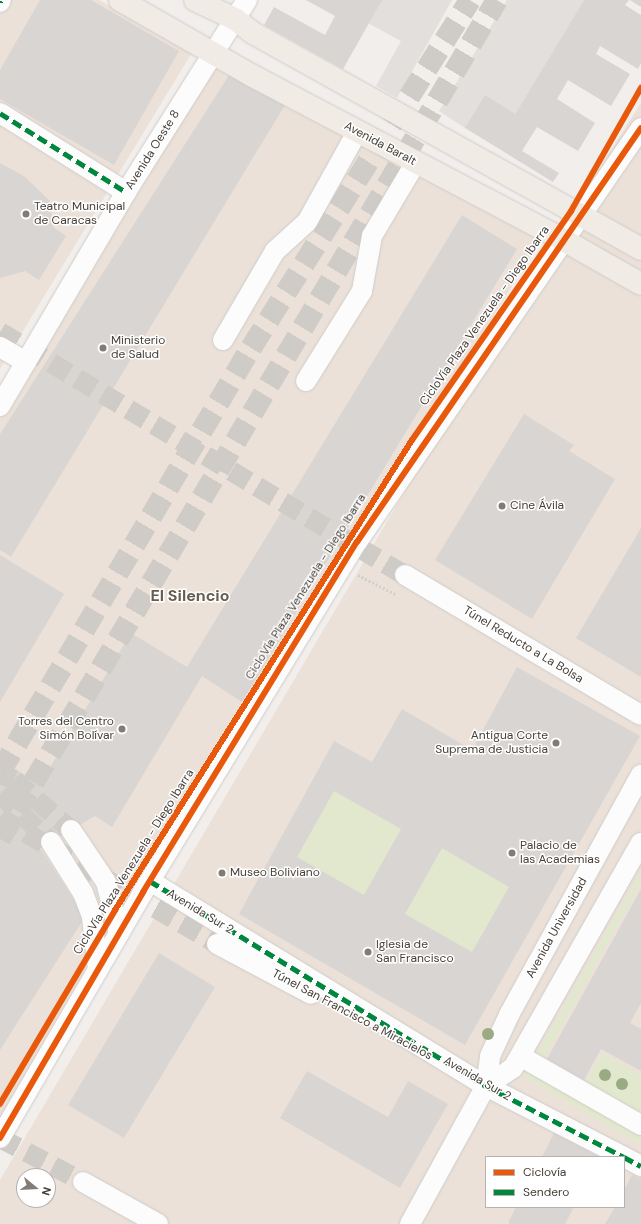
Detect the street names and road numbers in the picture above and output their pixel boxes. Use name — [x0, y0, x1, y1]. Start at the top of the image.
street label: Avenida Oeste 8 — [123, 108, 183, 192]
street label: Avenida Baralt — [342, 119, 418, 169]
street label: CicloVía Plaza Venezuela - Diego Ibarra — [417, 223, 553, 409]
street label: CicloVía Plaza Venezuela - Diego Ibarra — [243, 492, 369, 682]
street label: Túnel Reducto a La Bolsa — [460, 603, 586, 687]
street label: CicloVía Plaza Venezuela - Diego Ibarra — [71, 767, 197, 957]
street label: Avenida Universidad — [523, 875, 591, 981]
street label: Avenida Sur 2 — [164, 886, 236, 938]
street label: Túnel San Francisco a Miracielos — [269, 967, 435, 1063]
street label: Avenida Sur 2 — [441, 1054, 513, 1104]

